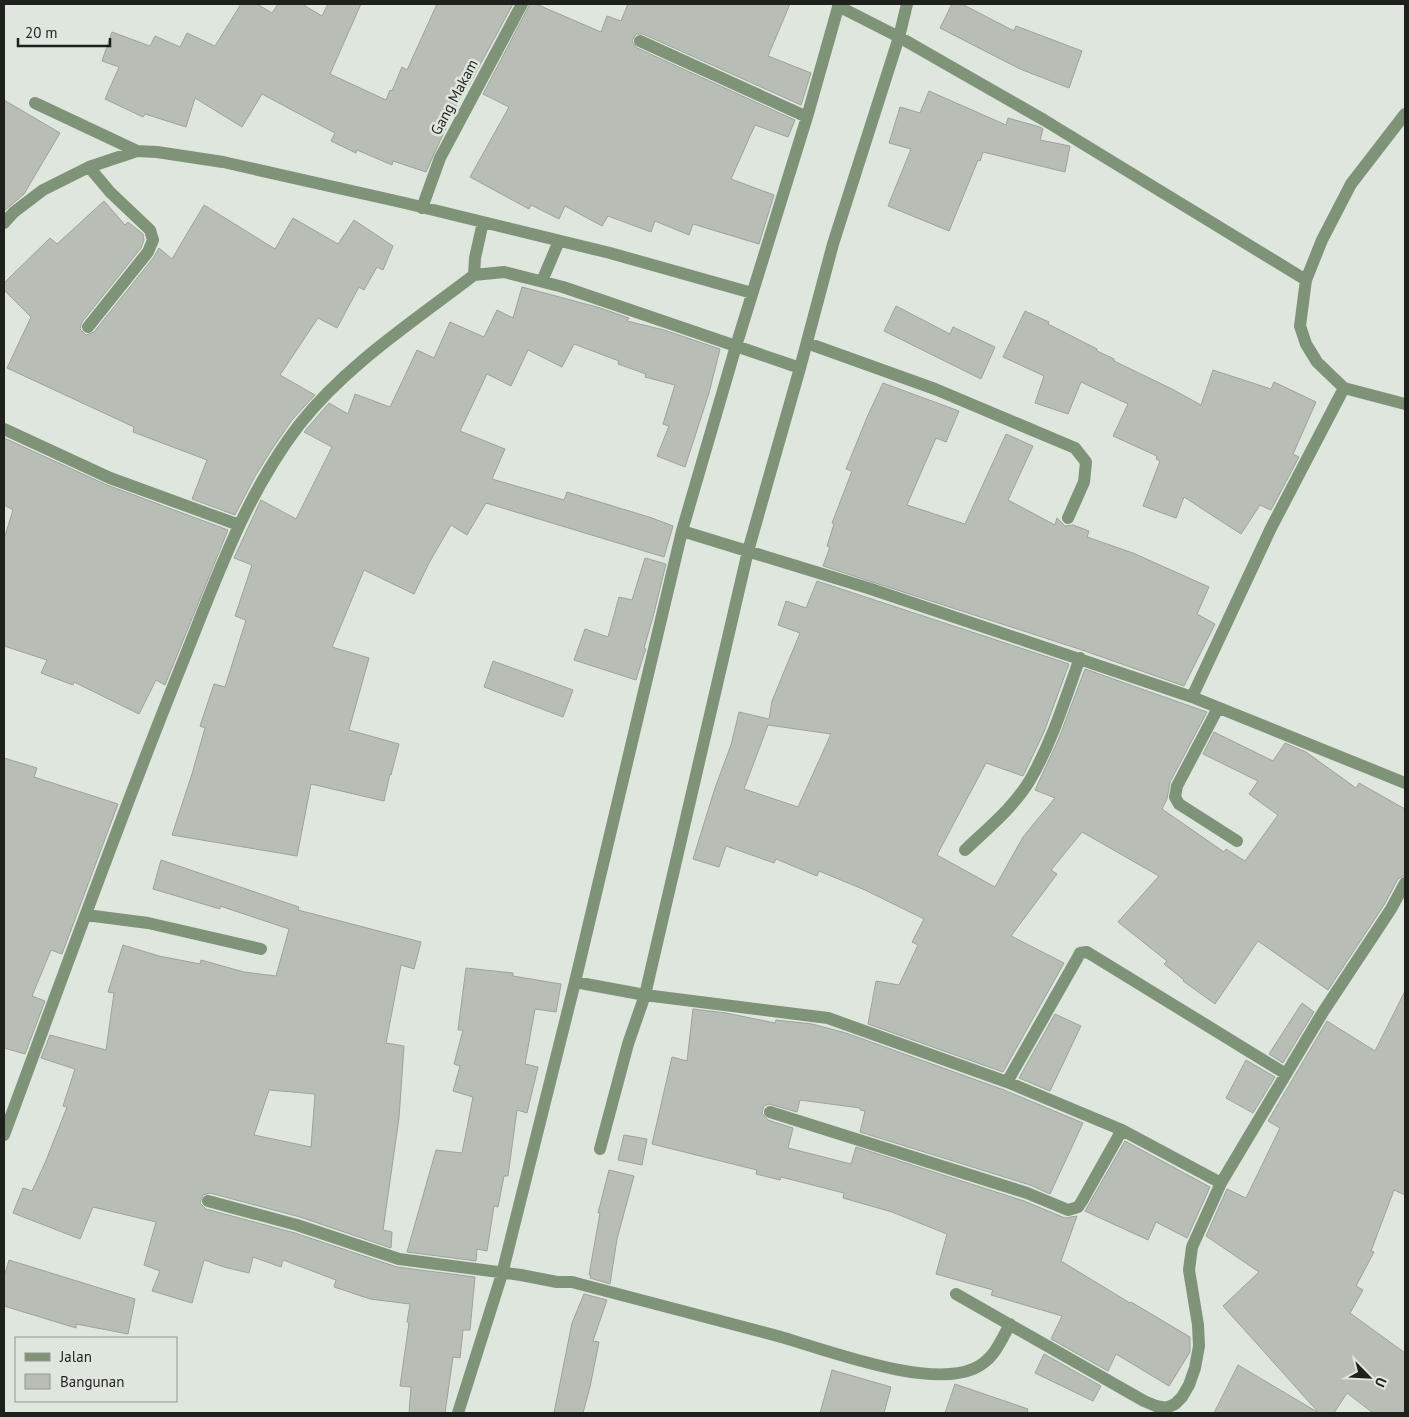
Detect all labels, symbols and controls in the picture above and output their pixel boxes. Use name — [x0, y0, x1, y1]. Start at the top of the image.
scale bar — [18, 15, 110, 47]
text: 20 m — [25, 23, 58, 42]
street label: Gang Makam — [426, 56, 482, 138]
legend — [15, 1337, 178, 1402]
text: Jalan — [59, 1347, 92, 1366]
north arrow — [1344, 1352, 1394, 1402]
text: Bangunan — [60, 1372, 124, 1391]
text: U — [1371, 1375, 1391, 1390]

